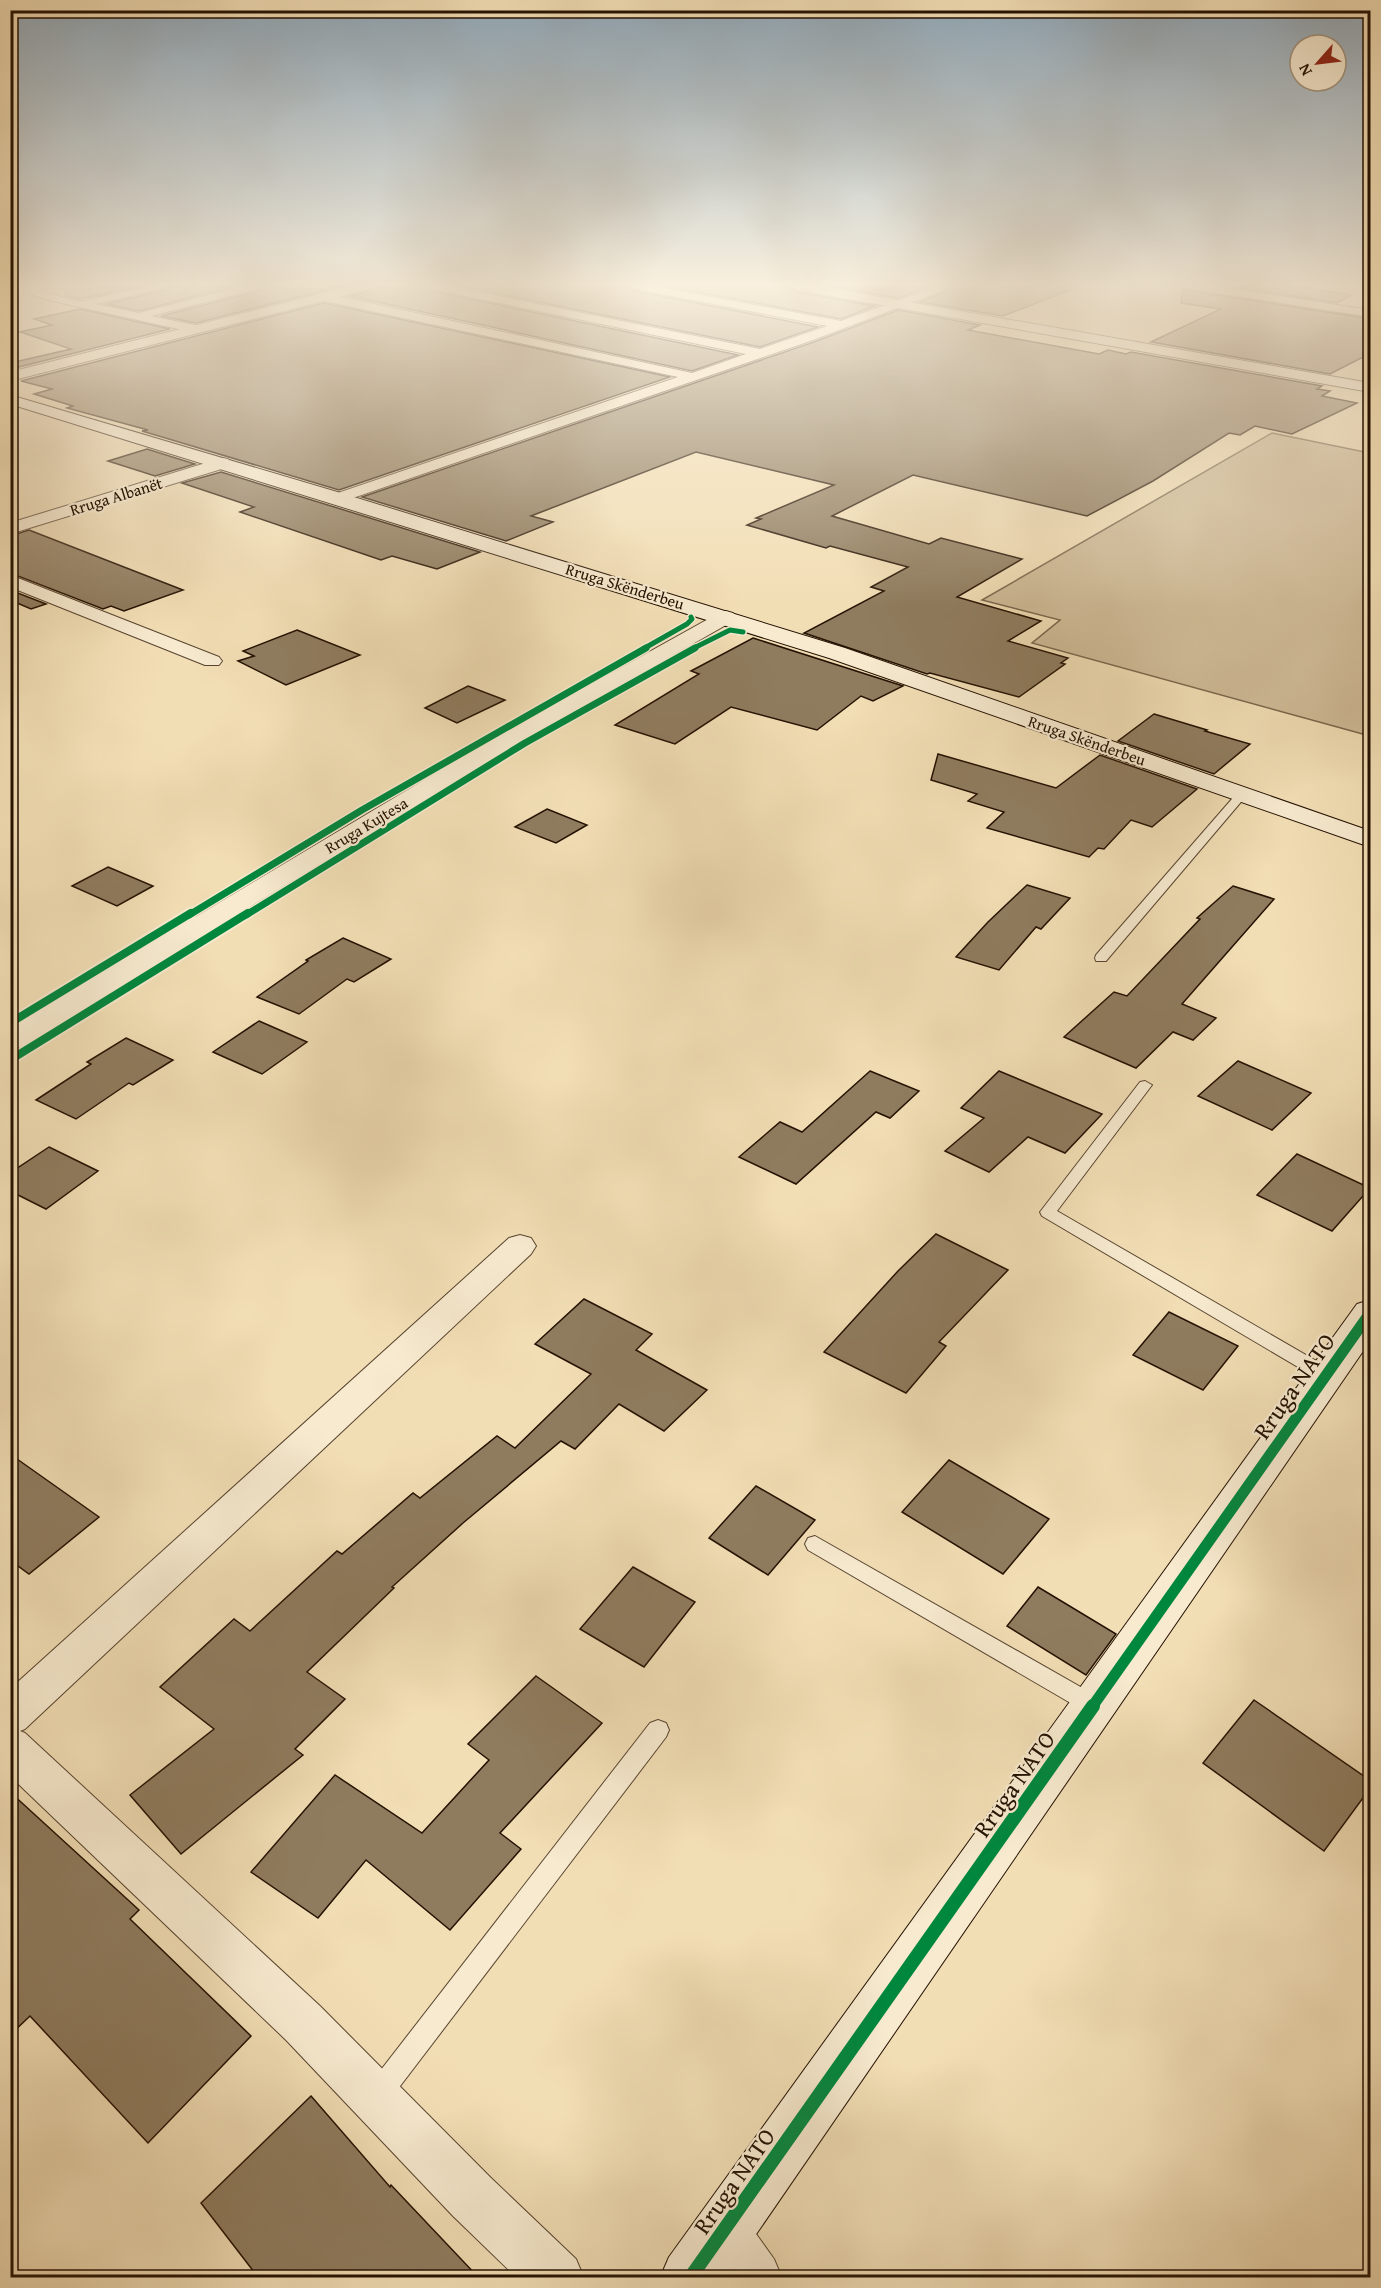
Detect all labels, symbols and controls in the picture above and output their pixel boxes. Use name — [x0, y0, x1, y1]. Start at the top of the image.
north arrow — [1288, 33, 1348, 93]
text: N — [1292, 59, 1318, 80]
street label: Rruga Albanët — [67, 470, 166, 521]
street label: Rruga Skënderbeu — [563, 557, 688, 616]
street label: Rruga Skënderbeu — [1025, 709, 1149, 771]
street label: Rruga Kujtesa — [320, 791, 412, 859]
street label: Rruga NATO — [1245, 1326, 1343, 1446]
street label: Rruga NATO — [965, 1724, 1063, 1844]
street label: Rruga NATO — [685, 2121, 783, 2241]

